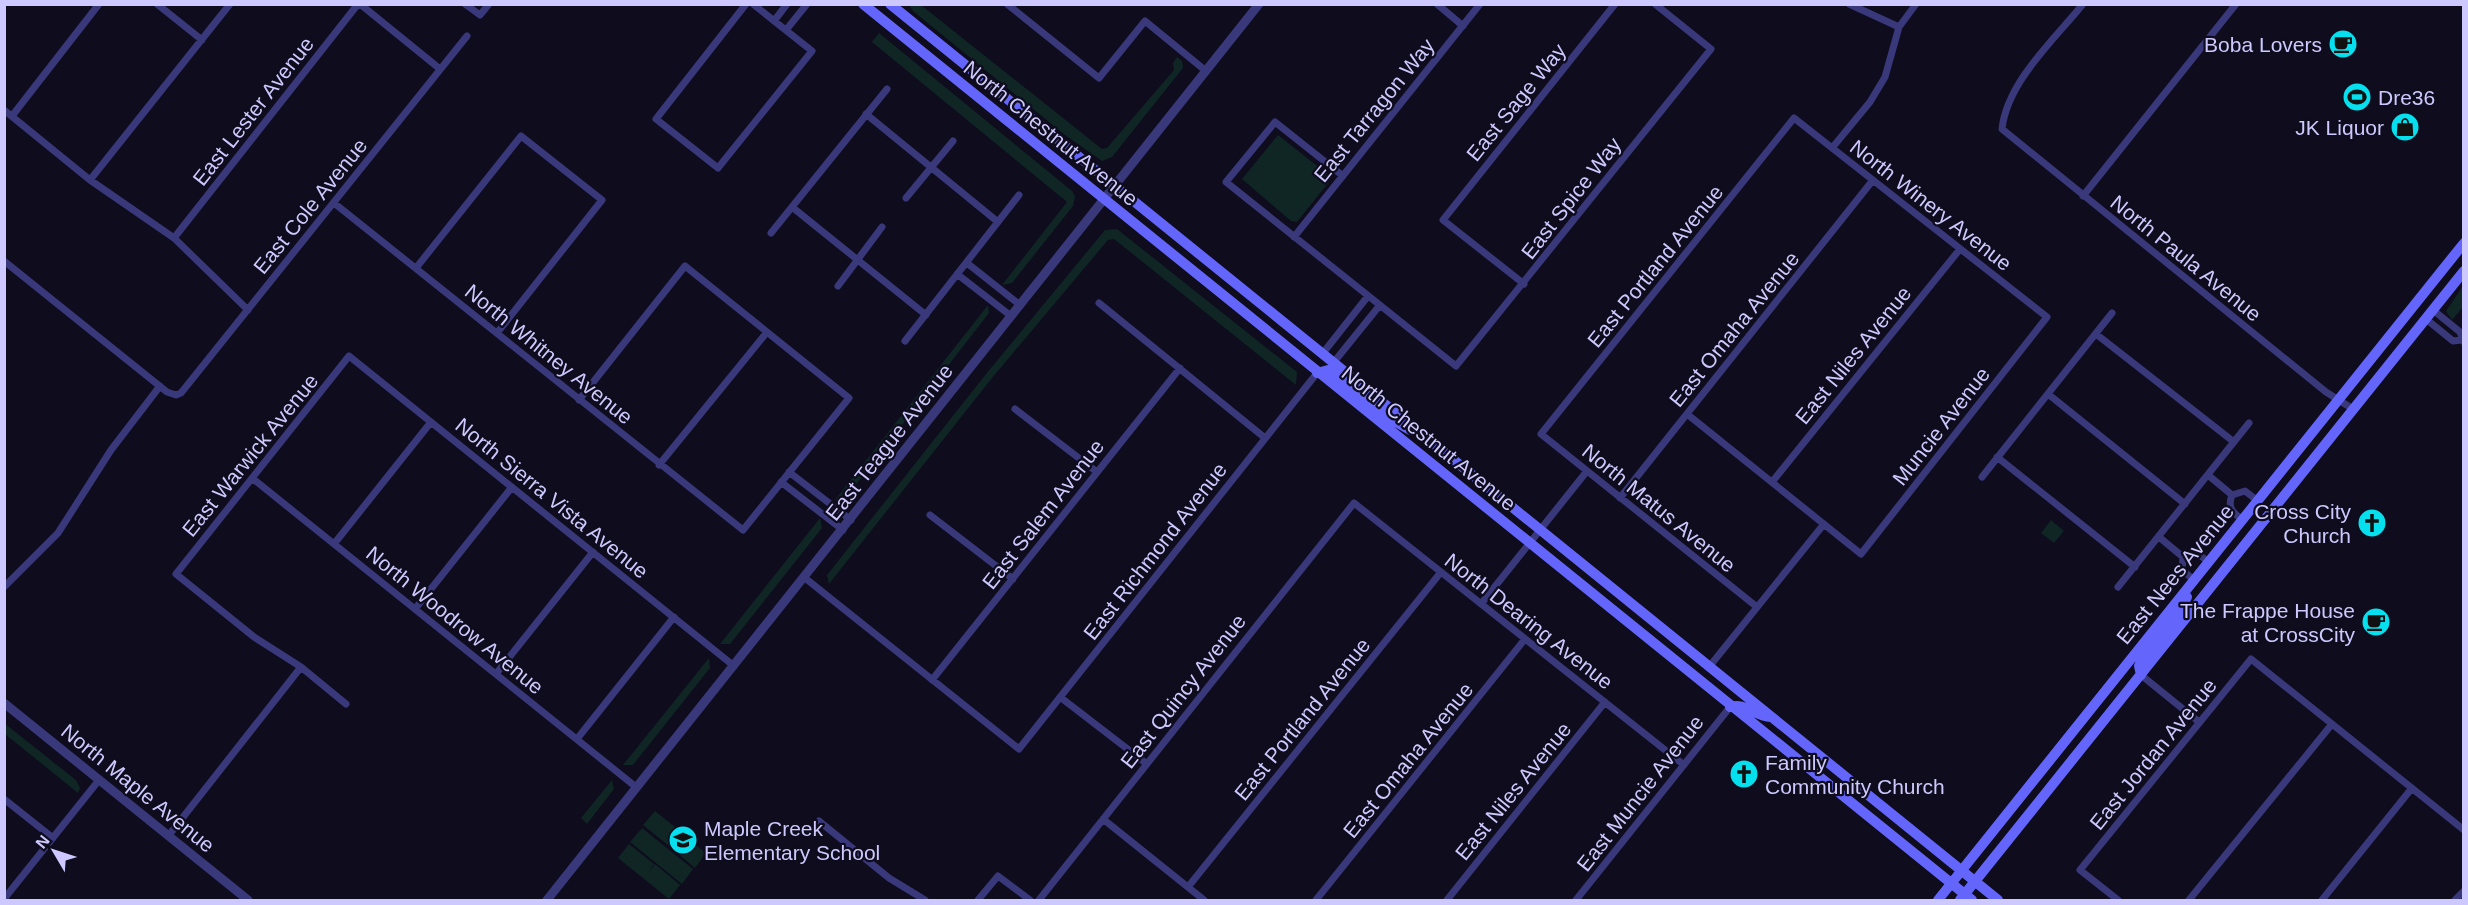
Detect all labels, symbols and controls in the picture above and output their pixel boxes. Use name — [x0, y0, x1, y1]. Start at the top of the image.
cafe icon: Boba Lovers — [2327, 28, 2359, 60]
street label: East Lester Avenue — [188, 32, 318, 190]
street label: East Tarragon Way — [1309, 33, 1439, 186]
place label: Boba Lovers — [2204, 33, 2322, 56]
street label: East Sage Way — [1462, 38, 1571, 165]
street label: North Chestnut Avenue — [960, 56, 1142, 210]
sports icon: Dre36 — [2341, 81, 2373, 113]
place label: Dre36 — [2378, 86, 2435, 109]
shop icon: JK Liquor — [2389, 111, 2421, 143]
place label: JK Liquor — [2295, 116, 2384, 139]
street label: East Spice Way — [1517, 132, 1626, 263]
street label: East Cole Avenue — [249, 134, 371, 278]
street label: North Winery Avenue — [1846, 135, 2016, 275]
street label: East Portland Avenue — [1583, 180, 1727, 352]
street label: North Paula Avenue — [2106, 190, 2266, 326]
street label: East Omaha Avenue — [1665, 247, 1803, 411]
street label: North Whitney Avenue — [461, 279, 637, 429]
street label: East Niles Avenue — [1791, 282, 1915, 428]
street label: East Teague Avenue — [821, 359, 957, 525]
street label: North Chestnut Avenue — [1338, 361, 1520, 515]
street label: Muncie Avenue — [1888, 362, 1994, 490]
street label: East Warwick Avenue — [178, 369, 322, 541]
street label: North Sierra Vista Avenue — [451, 413, 653, 583]
street label: East Salem Avenue — [978, 435, 1108, 593]
street label: North Matus Avenue — [1578, 439, 1740, 577]
street label: East Richmond Avenue — [1079, 458, 1231, 644]
street label: East Nees Avenue — [2112, 500, 2238, 648]
place label: Cross City Church — [2254, 500, 2351, 547]
church icon: Cross City Church — [2356, 507, 2388, 539]
street label: North Woodrow Avenue — [362, 542, 548, 698]
street label: North Dearing Avenue — [1441, 548, 1617, 694]
place label: The Frappe House at CrossCity — [2180, 599, 2355, 646]
cafe icon: The Frappe House at CrossCity — [2360, 606, 2392, 638]
street label: East Quincy Avenue — [1116, 610, 1250, 772]
street label: East Portland Avenue — [1230, 633, 1374, 805]
street label: East Jordan Avenue — [2085, 674, 2221, 834]
street label: East Omaha Avenue — [1339, 678, 1477, 842]
street label: East Muncie Avenue — [1572, 711, 1708, 875]
street label: East Niles Avenue — [1451, 718, 1575, 864]
street label: North Maple Avenue — [57, 719, 219, 857]
place label: Family Community Church — [1765, 751, 1945, 798]
church icon: Family Community Church — [1728, 758, 1760, 790]
place label: Maple Creek Elementary School — [704, 817, 880, 864]
north arrow — [24, 821, 84, 881]
school or university icon: Maple Creek Elementary School — [667, 824, 699, 856]
text: N — [32, 832, 53, 852]

